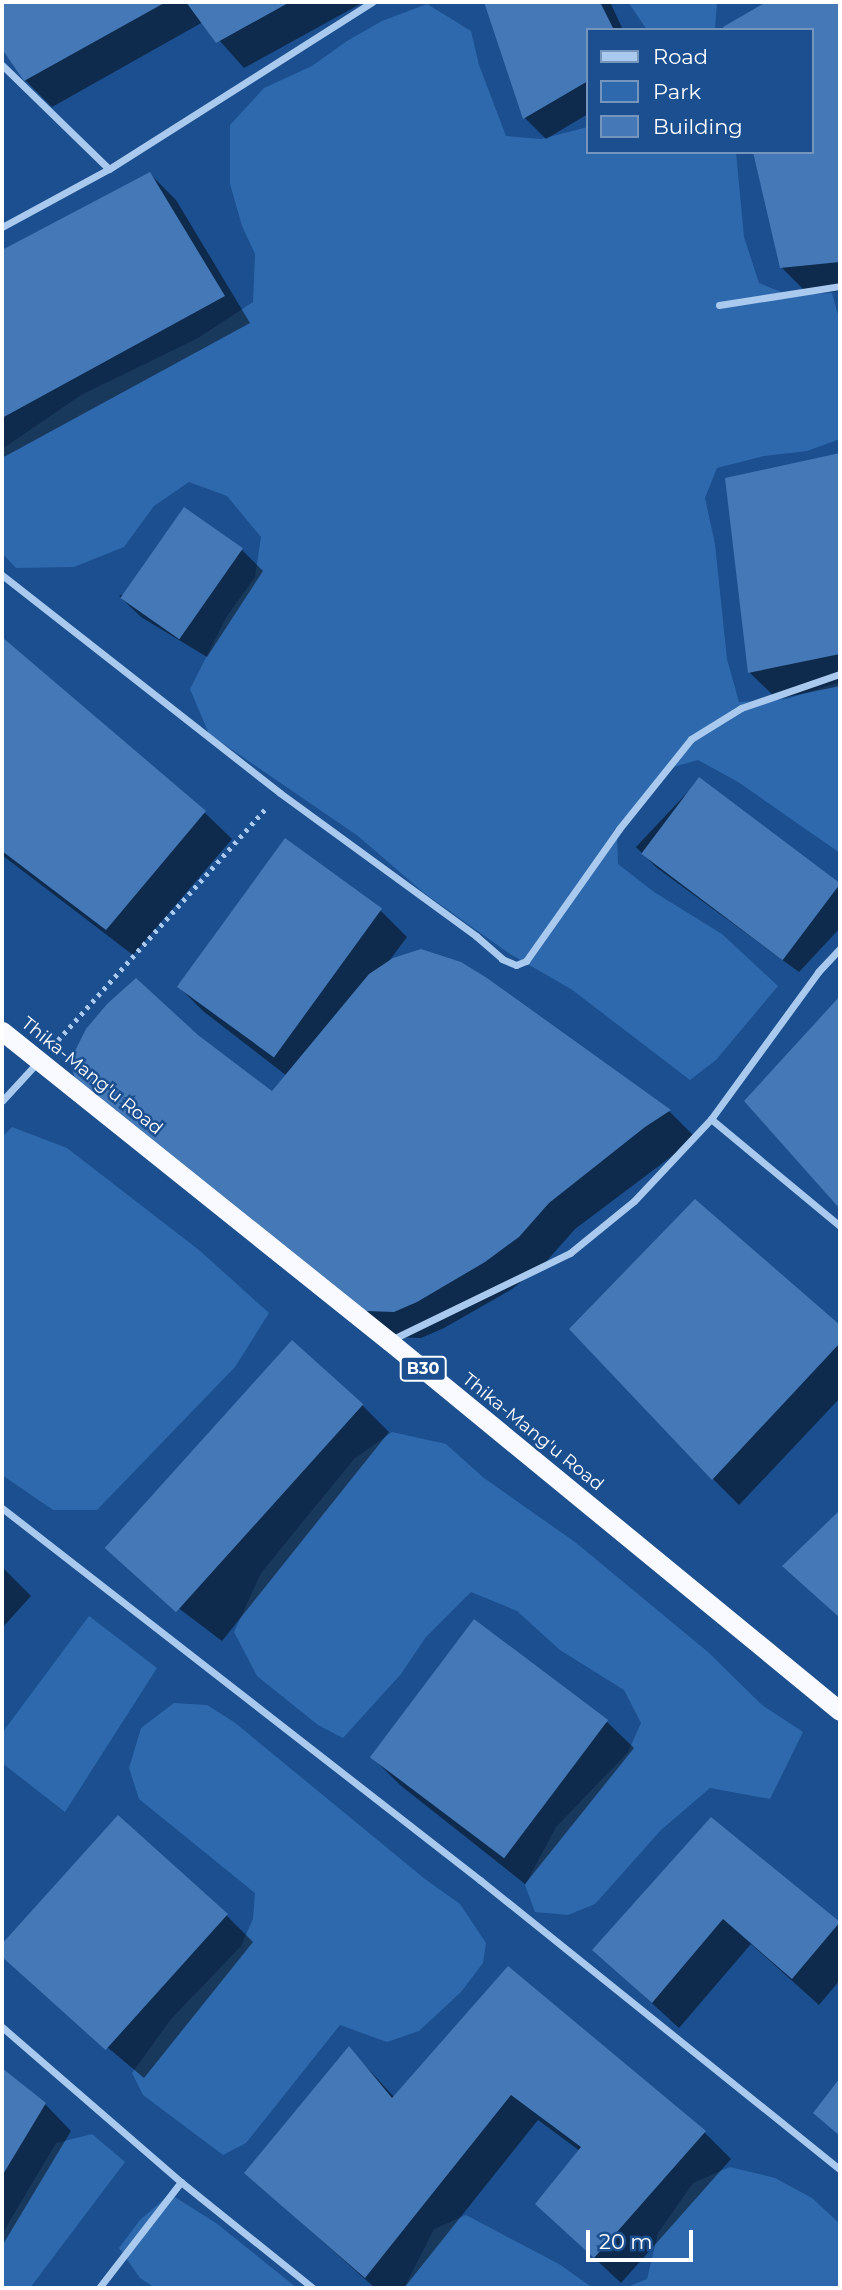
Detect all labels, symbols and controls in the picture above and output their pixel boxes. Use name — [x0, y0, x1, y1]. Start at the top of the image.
legend — [586, 28, 814, 154]
text: Road — [653, 44, 708, 69]
text: Park — [653, 79, 701, 104]
text: Building — [653, 114, 743, 139]
street label: Thika-Mang'u Road — [17, 1012, 167, 1140]
road number: B30 — [398, 1357, 448, 1382]
street label: Thika-Mang'u Road — [458, 1368, 608, 1496]
scale bar — [590, 2216, 697, 2260]
text: 20 m — [599, 2229, 653, 2254]

